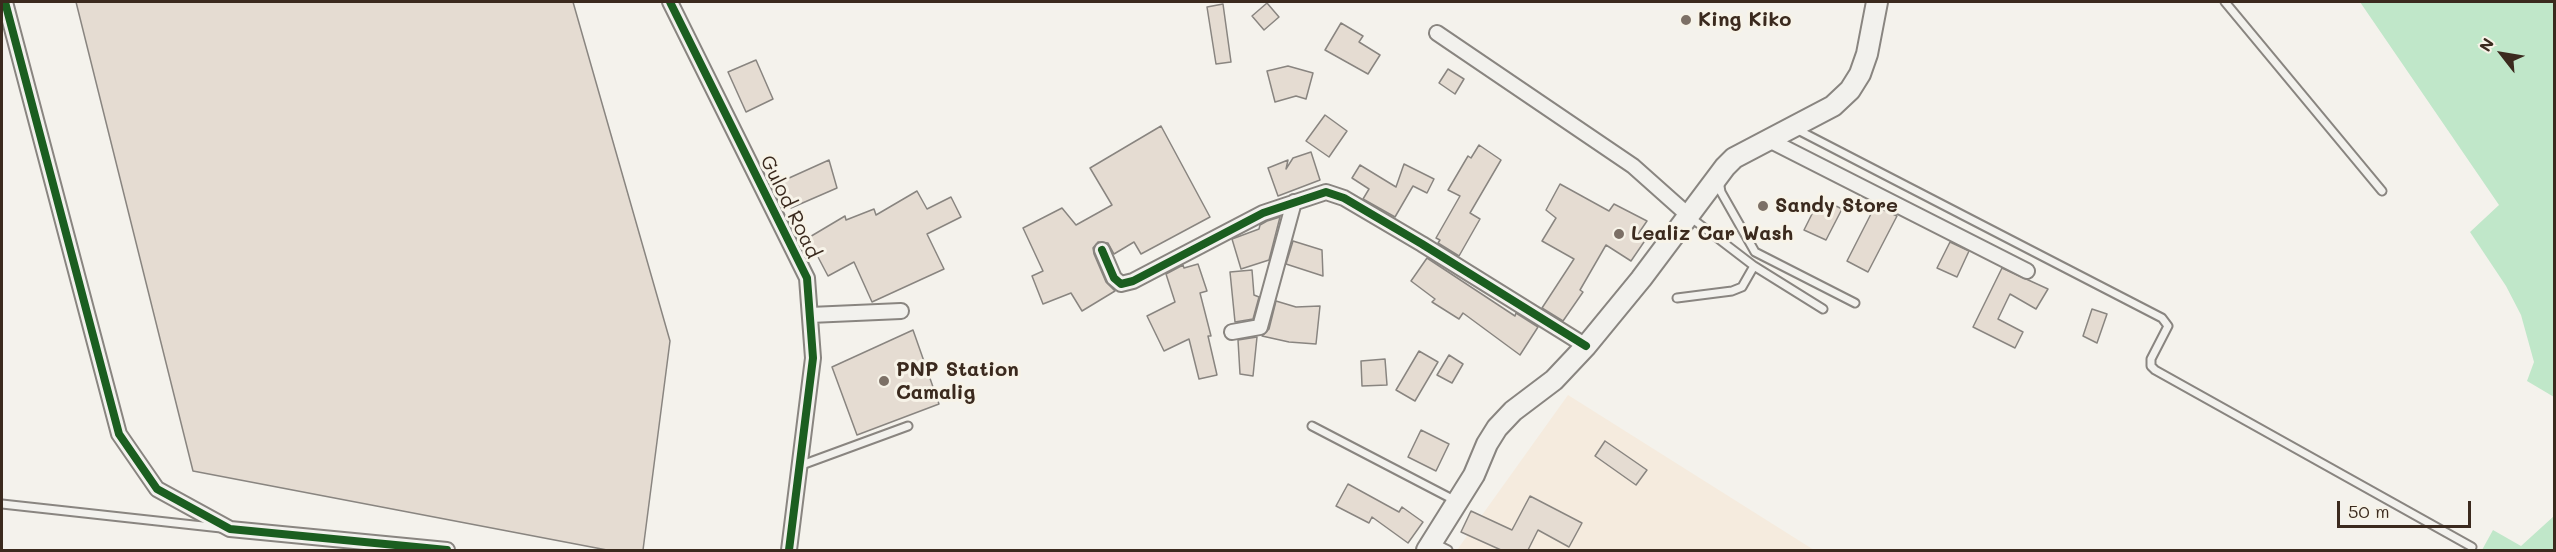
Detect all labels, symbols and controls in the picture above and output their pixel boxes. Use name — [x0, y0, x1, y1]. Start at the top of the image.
place label: King Kiko — [1698, 8, 1791, 32]
marker: King Kiko — [1679, 13, 1693, 27]
north arrow — [2472, 24, 2532, 84]
text: N — [2474, 34, 2498, 55]
street label: Gulod Road — [755, 152, 825, 262]
place label: Sandy Store — [1775, 194, 1898, 218]
marker: Sandy Store — [1756, 199, 1770, 213]
place label: Lealiz Car Wash — [1631, 222, 1793, 246]
marker: Lealiz Car Wash — [1612, 227, 1626, 241]
place label: PNP Station Camalig — [896, 358, 1019, 405]
marker: PNP Station Camalig — [877, 374, 891, 388]
scale bar — [2340, 489, 2474, 527]
text: 50 m — [2348, 499, 2390, 523]

